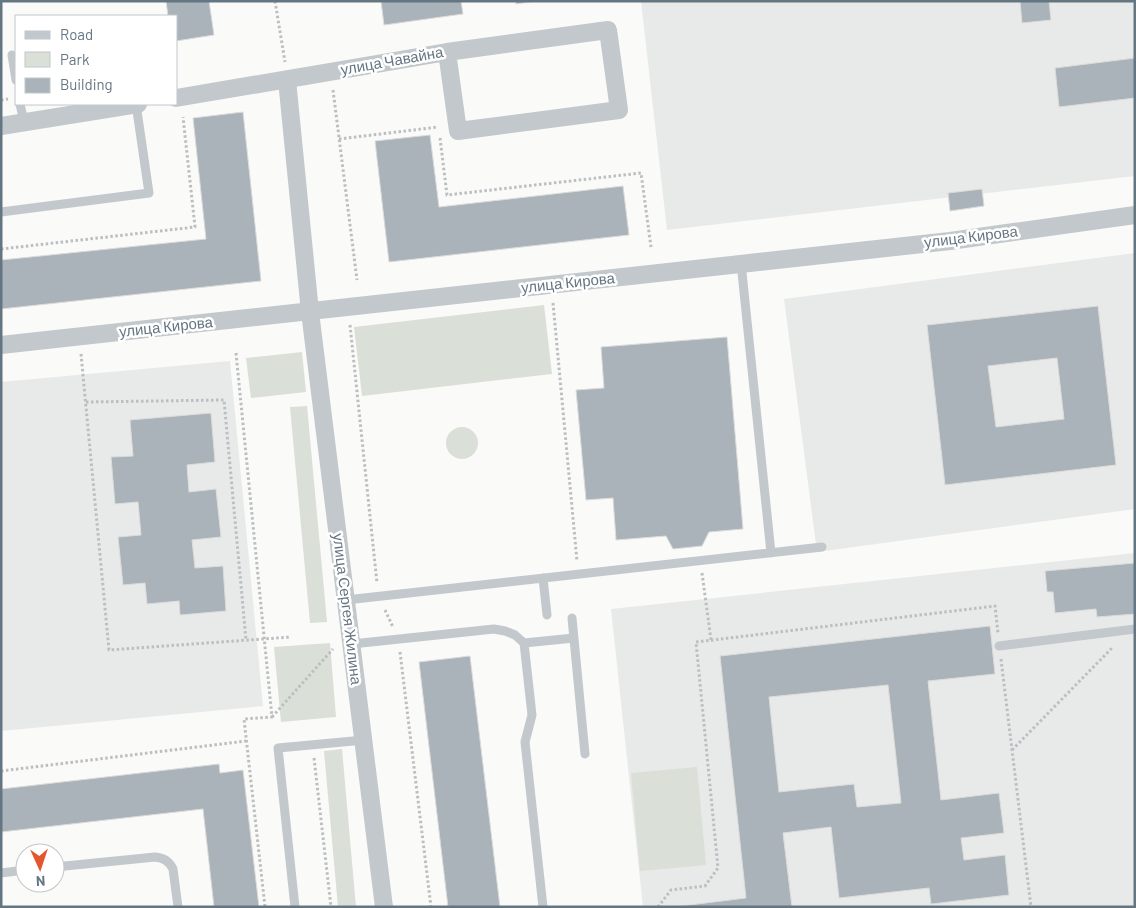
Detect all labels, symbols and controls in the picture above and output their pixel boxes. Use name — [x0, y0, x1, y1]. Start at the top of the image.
legend — [15, 15, 178, 105]
text: Road — [60, 25, 93, 43]
street label: улица Чавайна — [339, 42, 445, 78]
text: Park — [60, 50, 90, 68]
text: Building — [60, 75, 113, 93]
street label: улица Кирова — [923, 221, 1019, 251]
street label: улица Кирова — [520, 268, 616, 296]
street label: улица Кирова — [118, 312, 214, 340]
street label: улица Сергея Жилина — [330, 532, 366, 686]
north arrow — [15, 843, 65, 893]
text: N — [36, 873, 46, 890]

